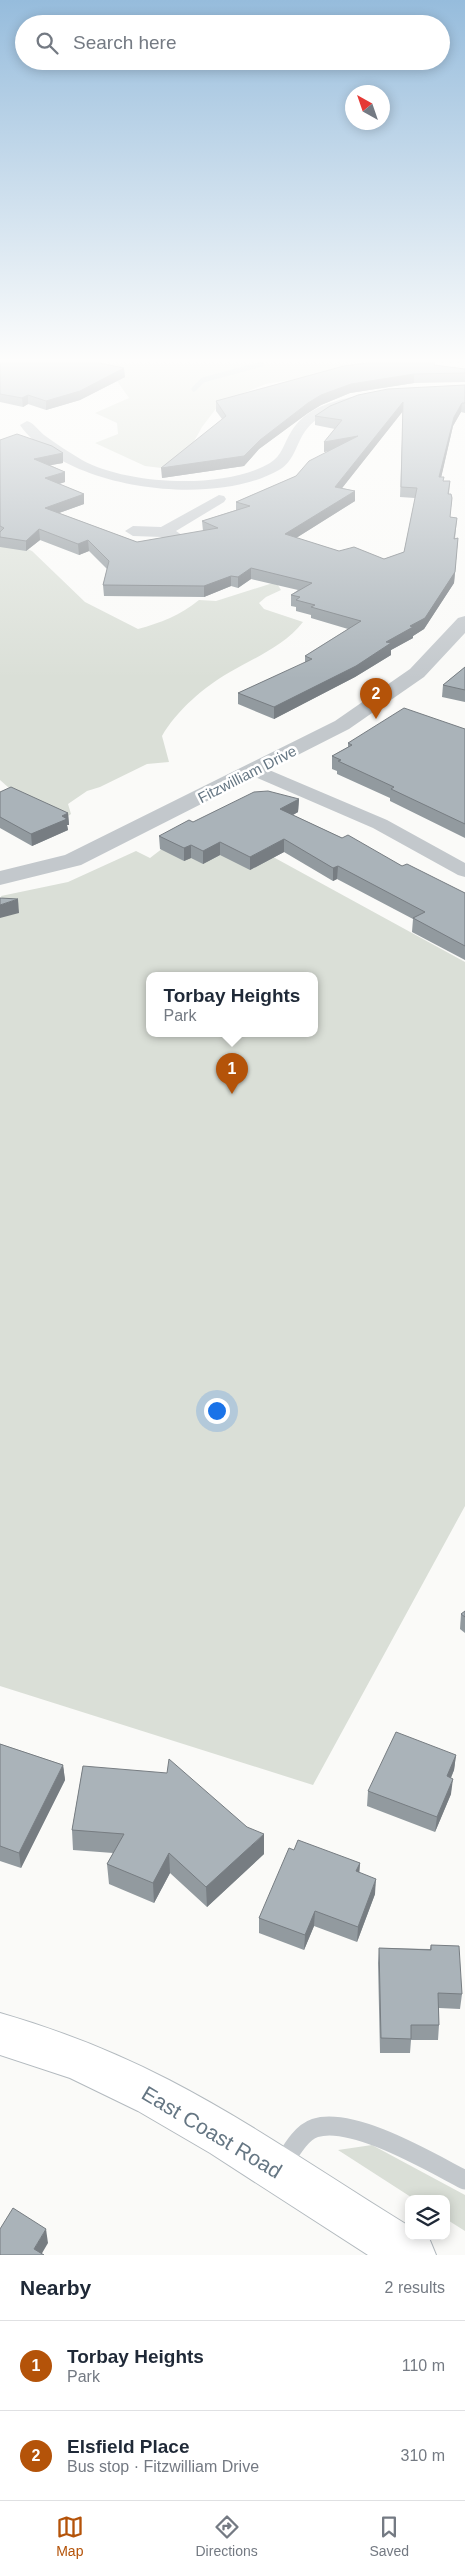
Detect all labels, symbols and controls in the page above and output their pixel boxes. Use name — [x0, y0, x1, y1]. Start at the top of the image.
search box — [15, 15, 450, 70]
icon: search — [33, 29, 61, 57]
text: Search here — [73, 32, 177, 53]
north arrow — [345, 85, 390, 130]
pin: 2 — [360, 678, 392, 719]
street label: Fitzwilliam Drive — [195, 742, 299, 806]
popup — [146, 972, 318, 1037]
text: Torbay Heights — [164, 985, 300, 1006]
text: Park — [164, 1007, 196, 1024]
pin: 1 — [216, 1053, 248, 1094]
your location — [204, 1398, 230, 1424]
street label: East Coast Road — [138, 2081, 286, 2183]
map controls — [405, 2195, 450, 2240]
button: layers — [405, 2195, 450, 2240]
text: Nearby — [20, 2276, 91, 2299]
text: 2 results — [385, 2279, 445, 2296]
text: Torbay Heights — [67, 2346, 204, 2367]
text: 1 — [32, 2357, 40, 2374]
text: 110 m — [402, 2357, 445, 2374]
text: Park — [67, 2368, 100, 2385]
text: Elsfield Place — [67, 2436, 190, 2457]
text: 2 — [32, 2447, 40, 2464]
text: 310 m — [401, 2447, 445, 2464]
text: Bus stop · Fitzwilliam Drive — [67, 2458, 259, 2475]
tab: Map — [56, 2513, 84, 2559]
tab: Directions — [196, 2513, 258, 2559]
tab: Saved — [369, 2513, 409, 2559]

